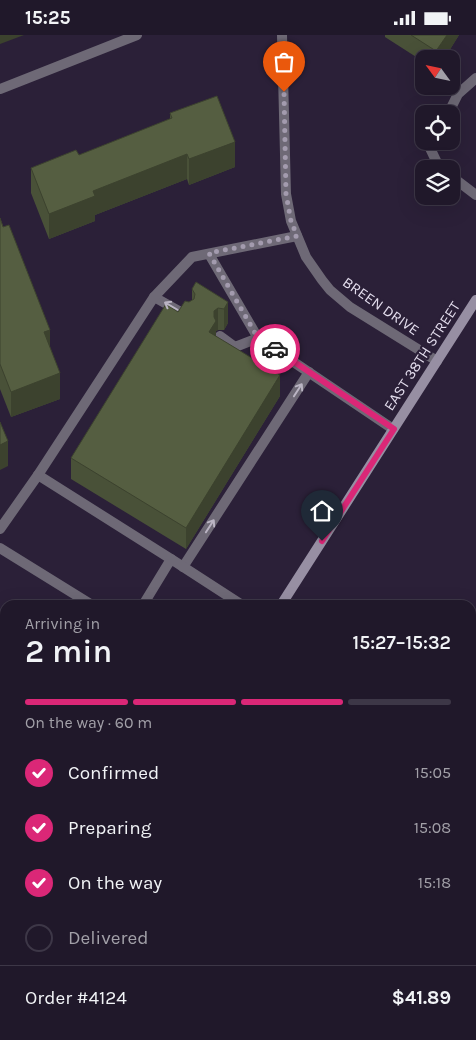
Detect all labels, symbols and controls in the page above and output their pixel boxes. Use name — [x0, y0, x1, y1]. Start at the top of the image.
text: 15:25 — [25, 7, 71, 29]
pin — [263, 41, 305, 92]
icon: bag — [270, 48, 298, 76]
north arrow — [415, 50, 460, 95]
map controls — [415, 50, 460, 205]
button: locate — [415, 105, 460, 150]
button: layers — [415, 160, 460, 205]
street label: BREEN DRIVE — [339, 273, 423, 339]
street label: EAST 38TH STREET — [380, 298, 464, 414]
one-way arrow — [164, 301, 179, 311]
courier — [250, 324, 300, 374]
icon: car — [261, 335, 289, 363]
one-way arrow — [293, 383, 303, 397]
pin — [301, 490, 343, 541]
icon: home — [308, 497, 336, 525]
one-way arrow — [204, 519, 215, 533]
text: Arriving in — [25, 614, 100, 633]
text: 15:27–15:32 — [353, 632, 451, 654]
text: 2 min — [25, 633, 112, 670]
text: On the way · 60 m — [25, 713, 152, 732]
icon: check — [25, 759, 53, 787]
text: Confirmed — [68, 762, 159, 784]
text: 15:05 — [414, 763, 451, 782]
icon: check — [25, 814, 53, 842]
text: Preparing — [68, 817, 151, 839]
text: 15:08 — [414, 818, 451, 837]
icon: check — [25, 869, 53, 897]
text: On the way — [68, 872, 162, 894]
text: 15:18 — [418, 873, 451, 892]
text: Delivered — [68, 927, 148, 949]
text: Order #4124 — [25, 987, 127, 1009]
text: $41.89 — [392, 987, 451, 1009]

